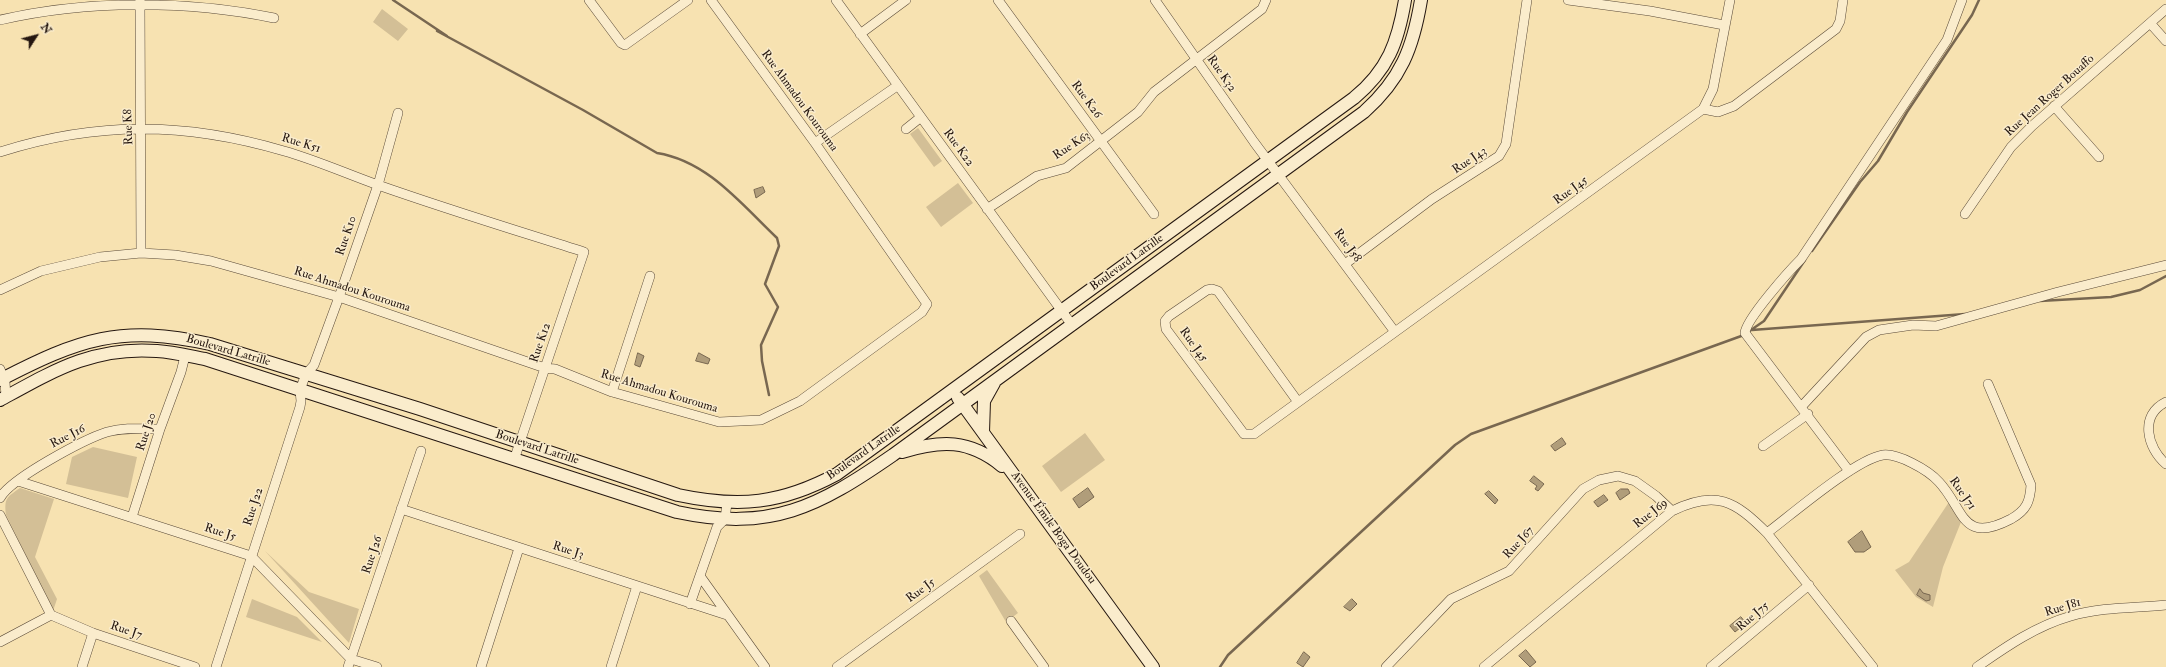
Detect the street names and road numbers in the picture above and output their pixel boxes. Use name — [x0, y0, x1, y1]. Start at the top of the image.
street label: Rue Ahmadou Kourouma — [757, 48, 841, 154]
street label: Rue Jean Roger Bouaffo — [2002, 52, 2098, 140]
street label: Rue K32 — [1203, 53, 1239, 95]
street label: Rue K26 — [1068, 78, 1104, 122]
street label: Rue K8 — [121, 109, 137, 145]
street label: Rue K22 — [940, 126, 976, 170]
street label: Rue K63 — [1051, 129, 1093, 163]
street label: Rue K51 — [280, 131, 322, 157]
street label: Rue J43 — [1450, 144, 1490, 178]
street label: Rue J45 — [1551, 174, 1591, 208]
street label: Rue K10 — [334, 214, 360, 258]
street label: Rue J58 — [1330, 226, 1364, 266]
street label: Boulevard Latrille — [1088, 232, 1166, 294]
street label: Rue Ahmadou Kourouma — [292, 264, 412, 316]
street label: Rue K12 — [528, 321, 554, 365]
street label: Rue J45 — [1176, 325, 1210, 365]
street label: Boulevard Latrille — [184, 332, 272, 370]
street label: Rue Ahmadou Kourouma — [599, 367, 719, 417]
street label: Rue J20 — [134, 411, 160, 453]
street label: Rue J16 — [48, 422, 88, 452]
street label: Boulevard Latrille — [824, 422, 904, 484]
street label: Boulevard Latrille — [493, 428, 581, 468]
street label: Avenue Émile Boga Doudou — [1007, 469, 1099, 587]
street label: Rue J71 — [1946, 475, 1978, 513]
street label: Rue J22 — [241, 486, 267, 528]
street label: Rue J69 — [1631, 496, 1671, 532]
street label: Rue J5 — [202, 521, 238, 545]
street label: Rue J67 — [1501, 524, 1537, 562]
street label: Rue J26 — [360, 534, 386, 576]
street label: Rue J3 — [551, 539, 585, 563]
street label: Rue J5 — [904, 576, 938, 606]
street label: Rue J81 — [2043, 596, 2083, 620]
street label: Rue J75 — [1734, 599, 1772, 635]
street label: Rue J7 — [108, 619, 144, 643]

